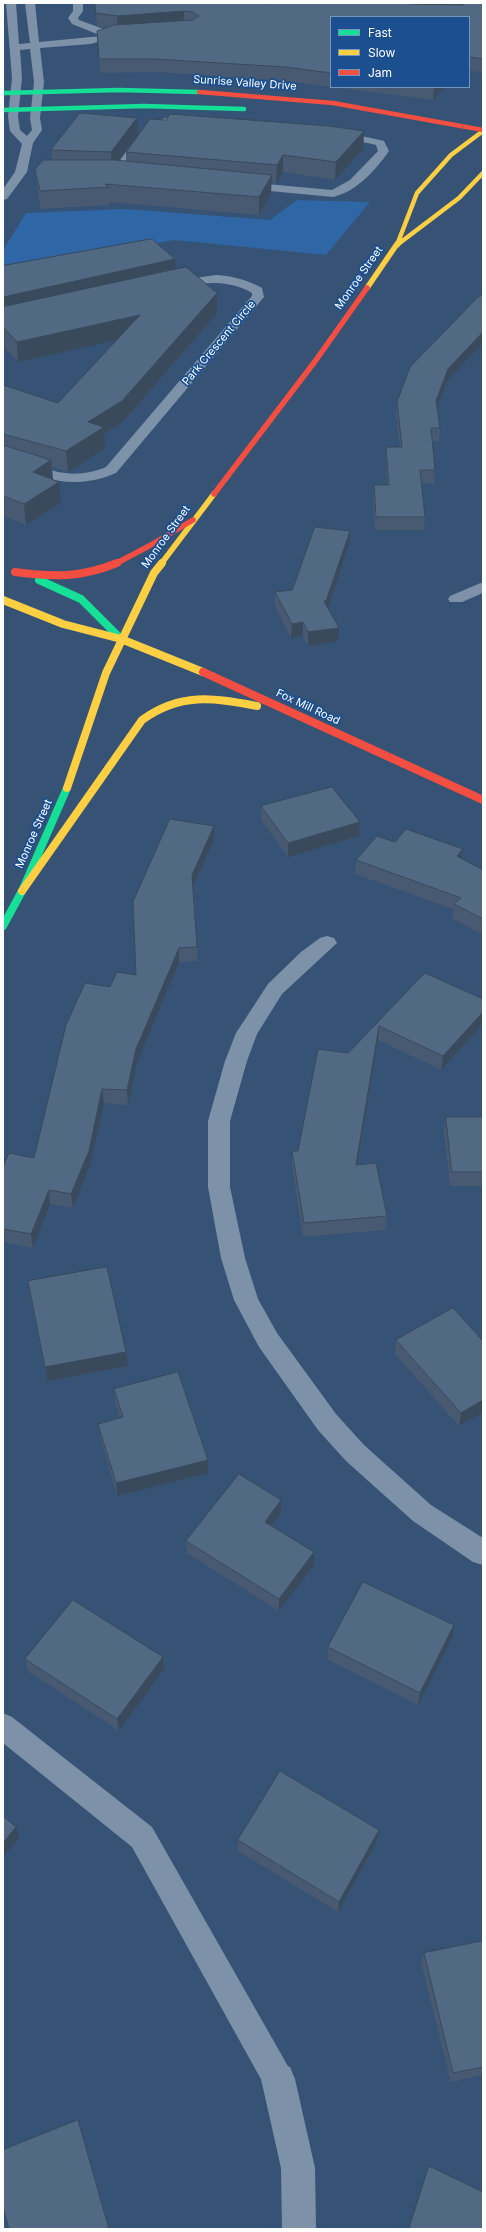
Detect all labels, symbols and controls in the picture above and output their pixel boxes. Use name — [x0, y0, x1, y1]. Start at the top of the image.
legend — [330, 16, 470, 88]
text: Fast — [368, 25, 392, 40]
text: Slow — [368, 45, 395, 60]
text: Jam — [368, 65, 392, 80]
street label: Sunrise Valley Drive — [193, 73, 297, 93]
street label: Monroe Street — [332, 244, 386, 312]
street label: Park Crescent Circle — [180, 298, 258, 388]
street label: Monroe Street — [139, 503, 193, 571]
street label: Fox Mill Road — [274, 686, 342, 728]
street label: Monroe Street — [13, 797, 55, 871]

